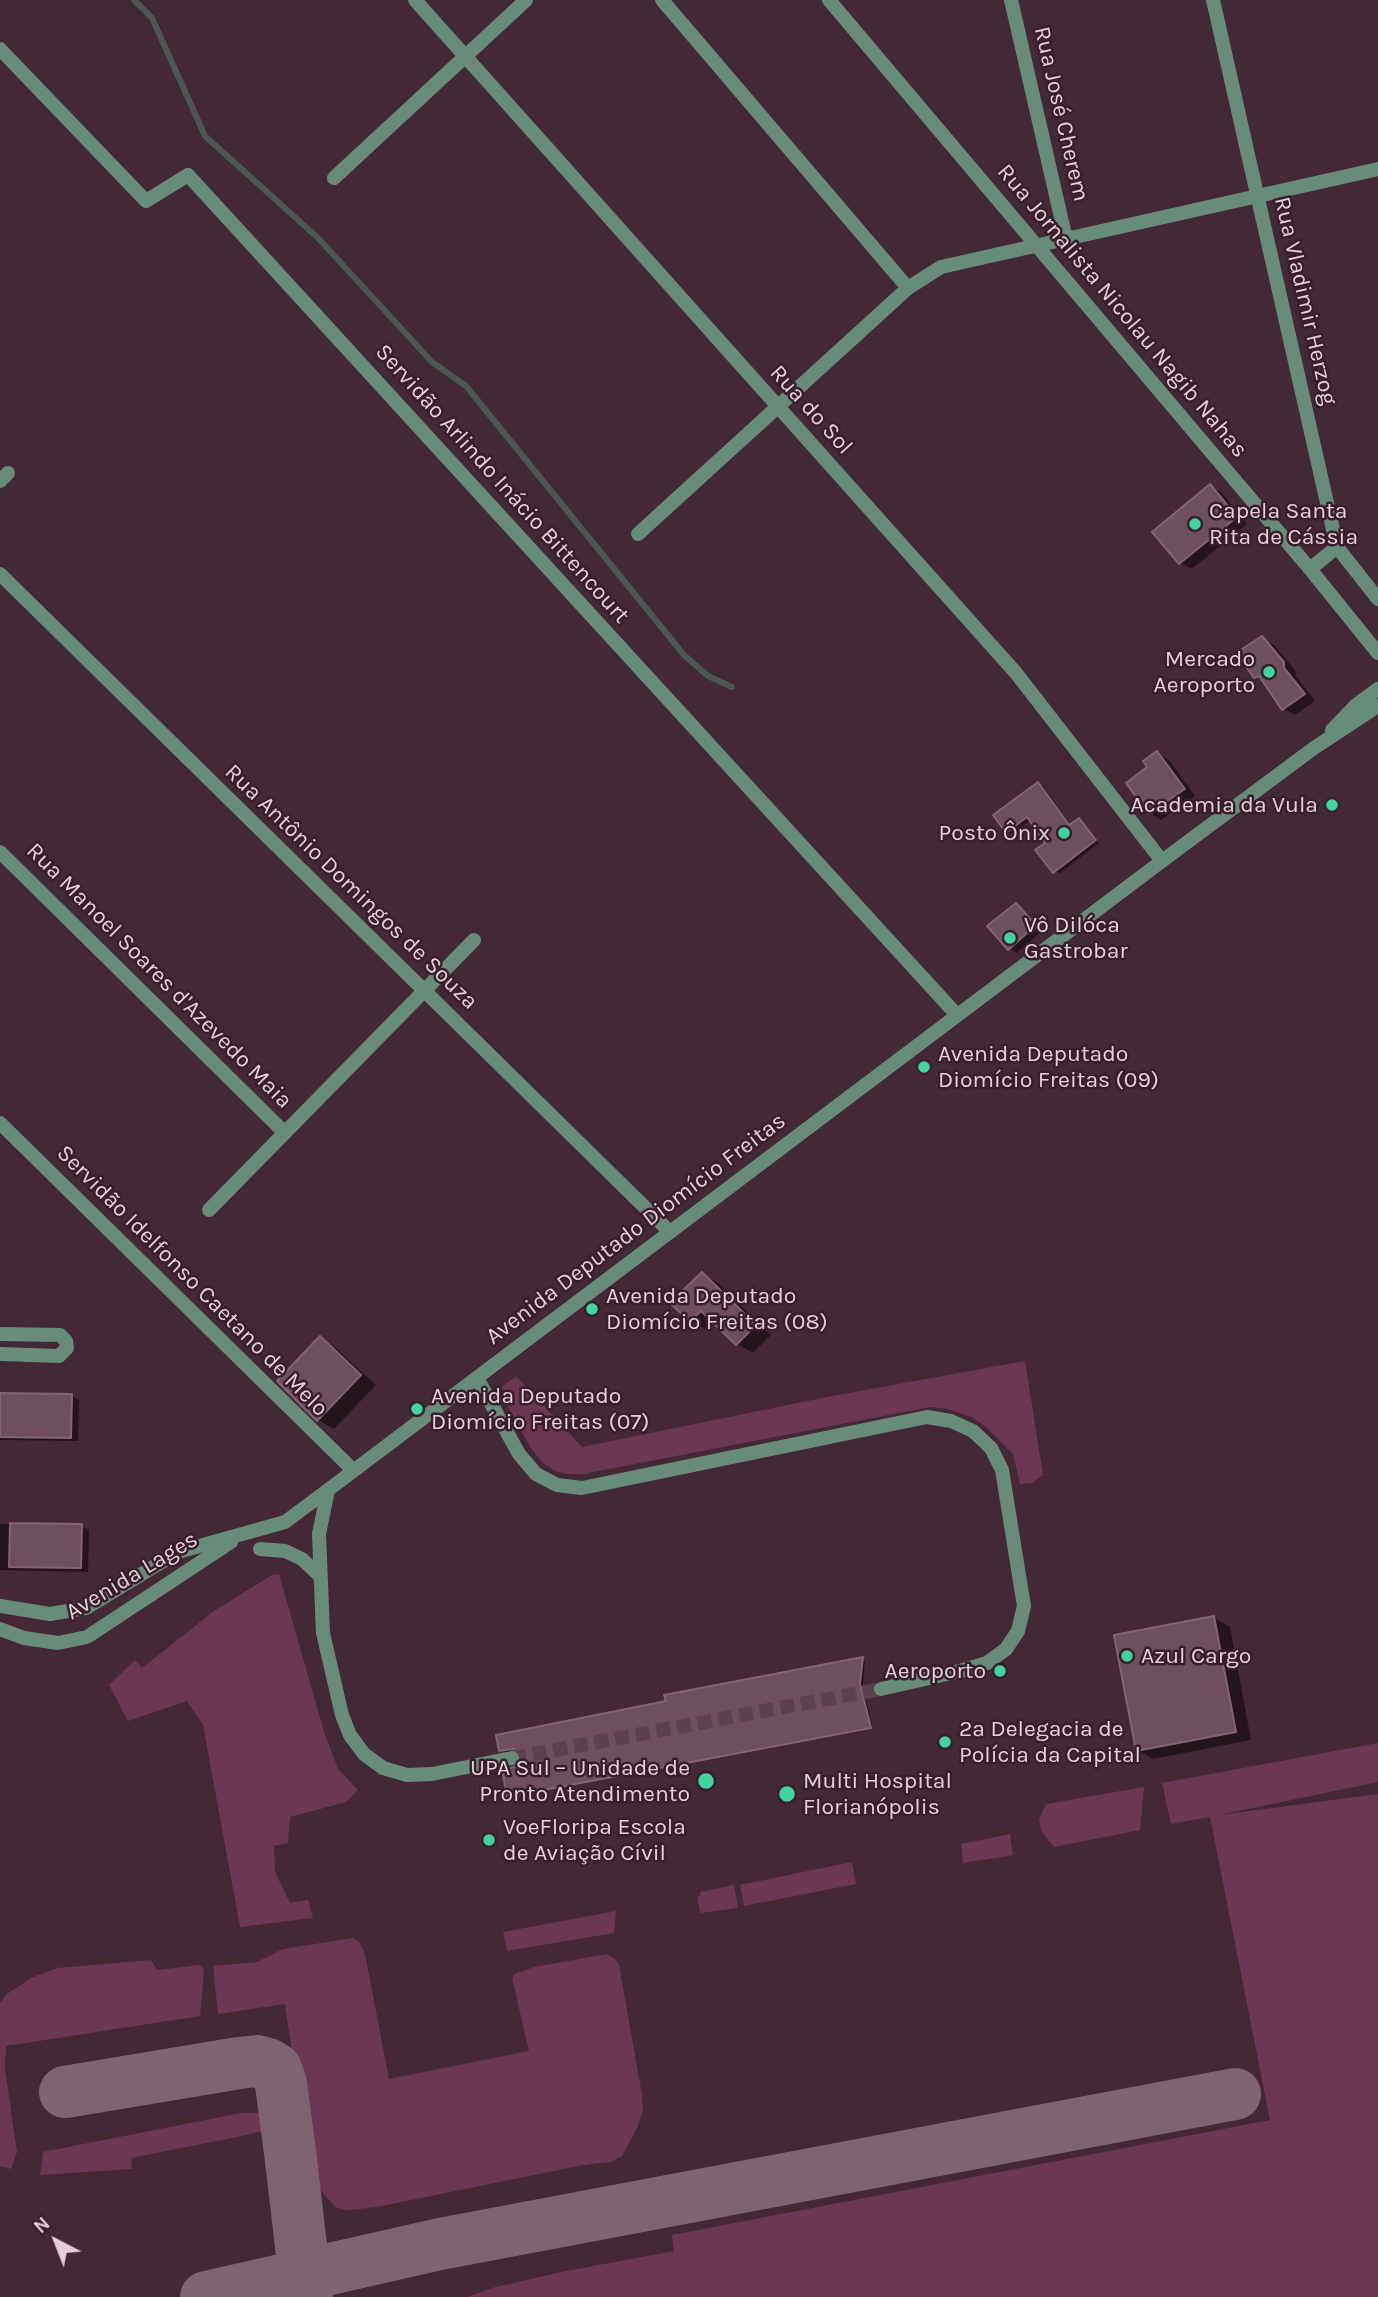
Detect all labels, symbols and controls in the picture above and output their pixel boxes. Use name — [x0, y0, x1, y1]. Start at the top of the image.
street label: Rua José Cherem — [1027, 24, 1095, 204]
street label: Rua Jornalista Nicolau Nagib Nahas — [991, 159, 1253, 463]
street label: Rua Vladimir Herzog — [1268, 194, 1342, 408]
street label: Servidão Arlindo Inácio Bittencourt — [369, 339, 635, 629]
street label: Rua do Sol — [764, 360, 858, 460]
place label: Capela Santa Rita de Cássia — [1209, 497, 1358, 551]
marker: Capela Santa Rita de Cássia — [1187, 516, 1203, 532]
place label: Mercado Aeroporto — [1154, 645, 1255, 699]
marker: Mercado Aeroporto — [1261, 664, 1277, 680]
street label: Rua Antônio Domingos de Souza — [219, 759, 483, 1015]
place label: Academia da Vula — [1131, 791, 1318, 819]
marker: Academia da Vula — [1324, 797, 1340, 813]
place label: Posto Ônix — [939, 819, 1050, 847]
marker: Posto Ônix — [1056, 825, 1072, 841]
street label: Rua Manoel Soares d'Azevedo Maia — [20, 837, 298, 1115]
place label: Vô Dilóca Gastrobar — [1024, 911, 1128, 965]
marker: Vô Dilóca Gastrobar — [1002, 930, 1018, 946]
place label: Avenida Deputado Diomício Freitas (09) — [938, 1040, 1159, 1094]
marker: Avenida Deputado Diomício Freitas (09) — [916, 1059, 932, 1075]
street label: Avenida Deputado Diomício Freitas — [481, 1107, 791, 1351]
street label: Servidão Idelfonso Caetano de Melo — [51, 1140, 333, 1422]
place label: Avenida Deputado Diomício Freitas (08) — [606, 1282, 828, 1336]
marker: Avenida Deputado Diomício Freitas (08) — [584, 1301, 600, 1317]
place label: Avenida Deputado Diomício Freitas (07) — [431, 1382, 649, 1436]
marker: Avenida Deputado Diomício Freitas (07) — [409, 1401, 425, 1417]
street label: Avenida Lages — [61, 1526, 203, 1626]
place label: Azul Cargo — [1141, 1642, 1251, 1670]
marker: Azul Cargo — [1119, 1648, 1135, 1664]
place label: Aeroporto — [885, 1657, 986, 1685]
marker: Aeroporto — [992, 1663, 1008, 1679]
place label: 2ª Delegacia de Polícia da Capital — [959, 1715, 1141, 1769]
marker: 2ª Delegacia de Polícia da Capital — [937, 1734, 953, 1750]
place label: UPA Sul – Unidade de Pronto Atendimento — [470, 1754, 690, 1808]
place label: Multi Hospital Florianópolis — [803, 1767, 952, 1821]
marker: UPA Sul – Unidade de Pronto Atendimento — [696, 1771, 716, 1791]
marker: Multi Hospital Florianópolis — [777, 1784, 797, 1804]
place label: VoeFloripa Escola de Aviação Cívil — [503, 1813, 686, 1867]
marker: VoeFloripa Escola de Aviação Cívil — [481, 1832, 497, 1848]
north arrow — [21, 2206, 91, 2276]
text: N — [30, 2213, 54, 2238]

